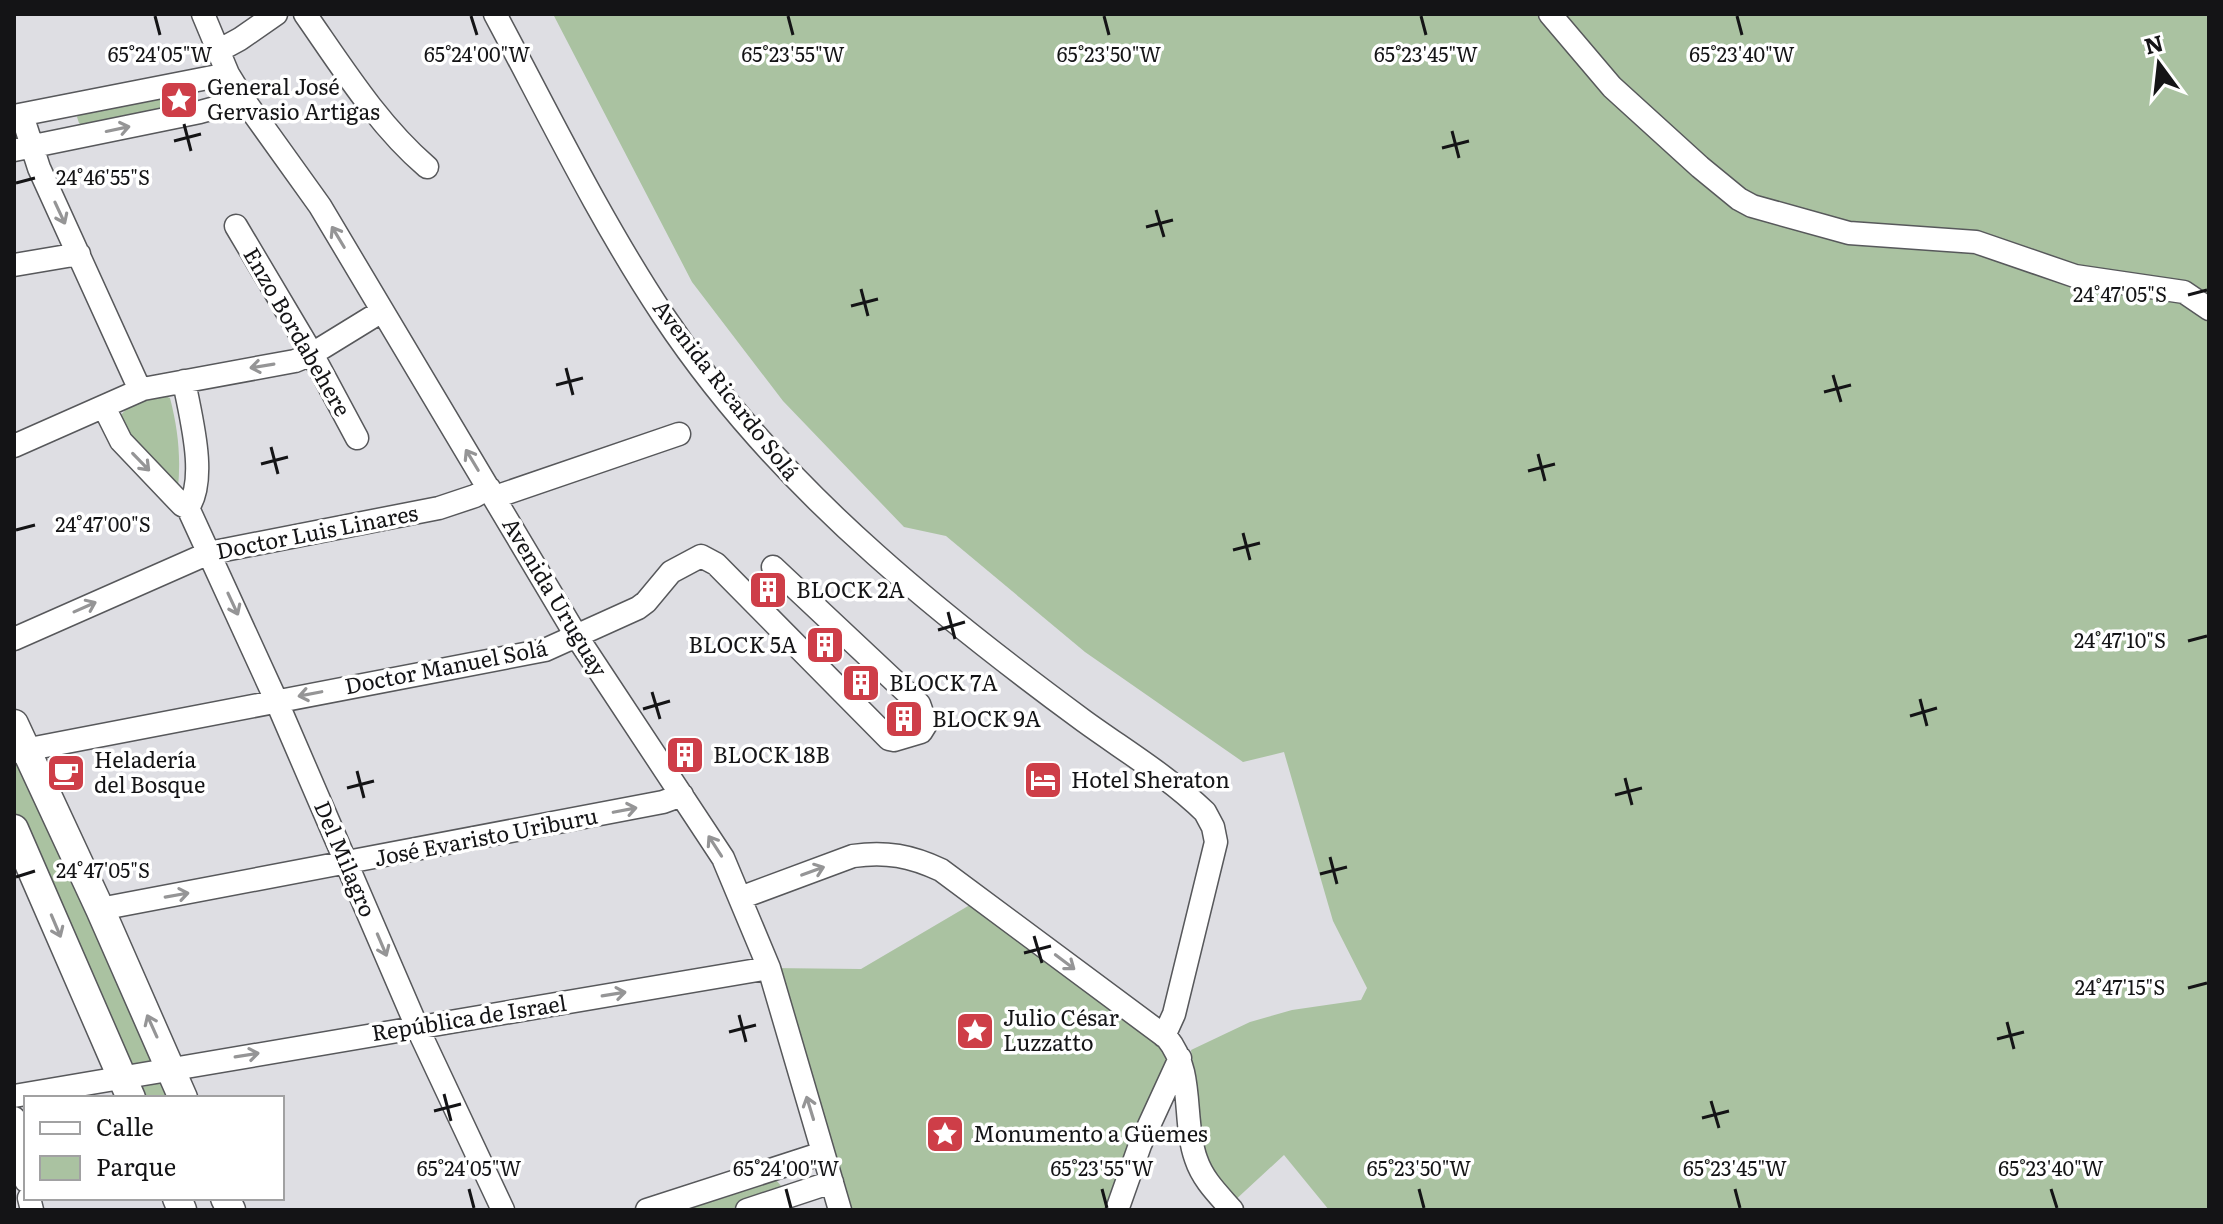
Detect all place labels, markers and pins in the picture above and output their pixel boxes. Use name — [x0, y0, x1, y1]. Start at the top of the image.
place label: General José Gervasio Artigas — [207, 69, 380, 127]
place icon: General José Gervasio Artigas — [158, 79, 200, 121]
building icon: BLOCK 2A — [747, 569, 789, 611]
place label: BLOCK 2A — [796, 572, 905, 605]
building icon: BLOCK 5A — [804, 624, 846, 666]
place label: BLOCK 5A — [688, 627, 797, 660]
building icon: BLOCK 7A — [840, 662, 882, 704]
place label: BLOCK 7A — [889, 665, 998, 698]
building icon: BLOCK 9A — [883, 698, 925, 740]
place label: BLOCK 9A — [932, 701, 1041, 734]
building icon: BLOCK 18B — [664, 734, 706, 776]
place label: BLOCK 18B — [713, 737, 830, 770]
place label: Heladería del Bosque — [94, 742, 205, 800]
cafe icon: Heladería del Bosque — [45, 752, 87, 794]
hotel icon: Hotel Sheraton — [1022, 759, 1064, 801]
place label: Hotel Sheraton — [1071, 762, 1230, 795]
place label: Julio César Luzzatto — [1003, 1000, 1120, 1058]
place icon: Julio César Luzzatto — [954, 1010, 996, 1052]
place icon: Monumento a Güemes — [924, 1113, 966, 1155]
place label: Monumento a Güemes — [973, 1116, 1208, 1149]

